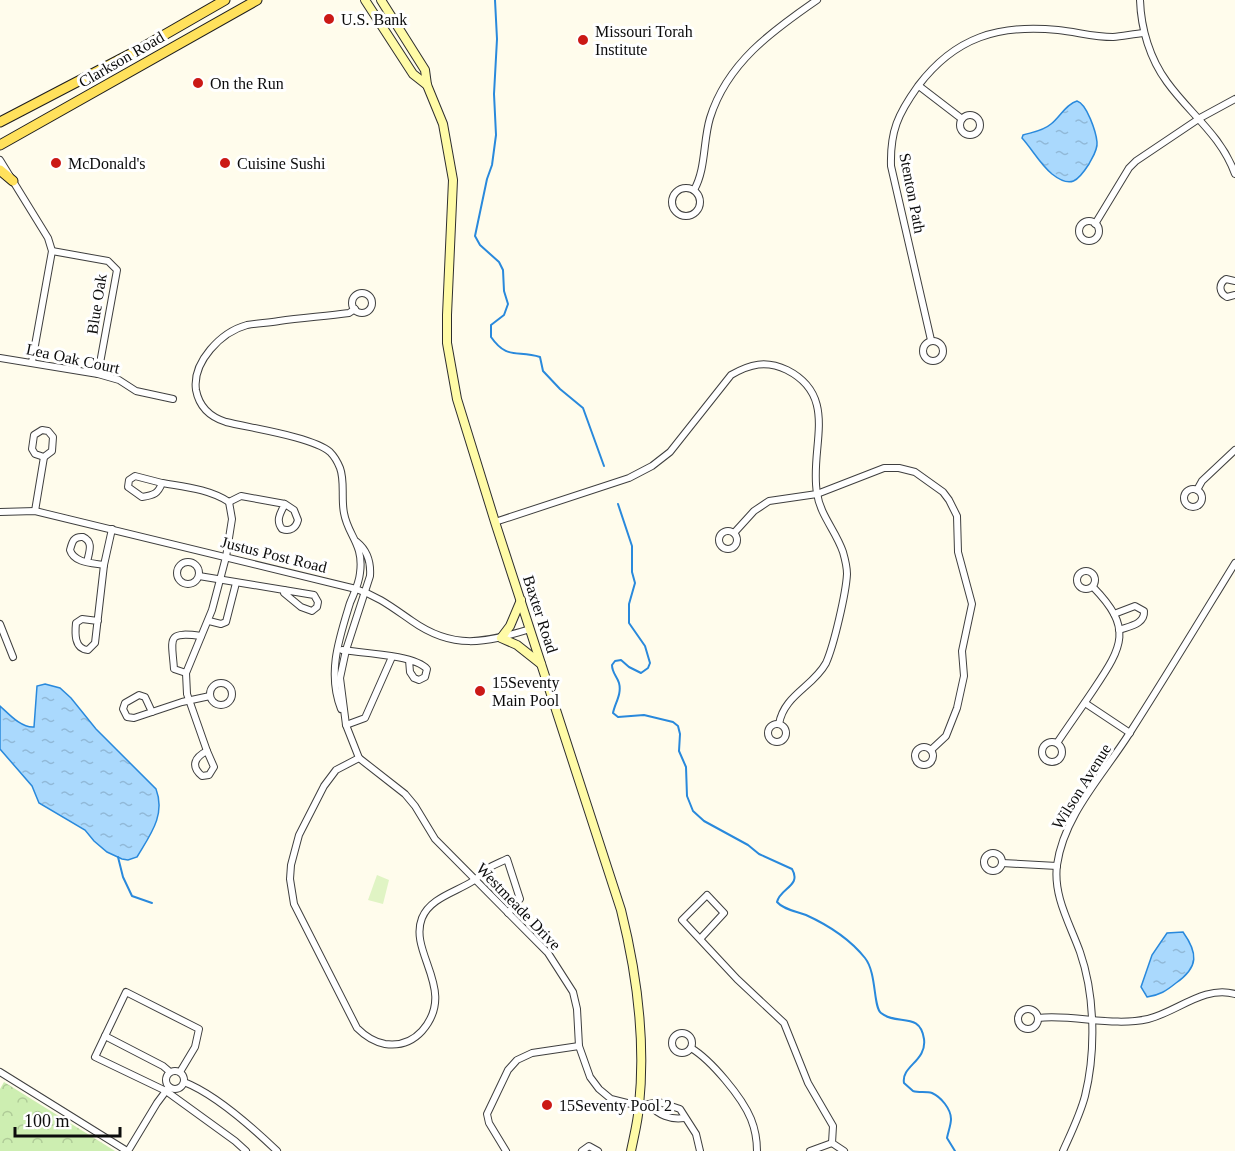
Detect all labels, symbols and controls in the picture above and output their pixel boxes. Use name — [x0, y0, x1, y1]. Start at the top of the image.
place label: U.S. Bank — [341, 11, 407, 28]
marker: U.S. Bank — [322, 12, 336, 26]
place label: Missouri Torah Institute — [595, 23, 693, 58]
street label: Clarkson Road — [76, 28, 167, 91]
marker: Missouri Torah Institute — [576, 33, 590, 47]
place label: On the Run — [210, 75, 284, 92]
marker: On the Run — [191, 76, 205, 90]
street label: Stenton Path — [896, 152, 929, 235]
place label: McDonald's — [68, 155, 146, 172]
place label: Cuisine Sushi — [237, 155, 326, 172]
marker: McDonald's — [49, 156, 63, 170]
marker: Cuisine Sushi — [218, 156, 232, 170]
street label: Blue Oak — [83, 273, 110, 335]
street label: Lea Oak Court — [25, 340, 122, 377]
street label: Justus Post Road — [219, 533, 329, 576]
street label: Baxter Road — [520, 573, 561, 655]
place label: 15Seventy Main Pool — [492, 674, 560, 709]
marker: 15Seventy Main Pool — [473, 684, 487, 698]
street label: Wilson Avenue — [1048, 741, 1114, 832]
street label: Westmeade Drive — [473, 860, 564, 953]
place label: 15Seventy Pool 2 — [559, 1097, 672, 1115]
marker: 15Seventy Pool 2 — [540, 1098, 554, 1112]
scale bar — [15, 1100, 120, 1138]
text: 100 m — [24, 1111, 70, 1131]

